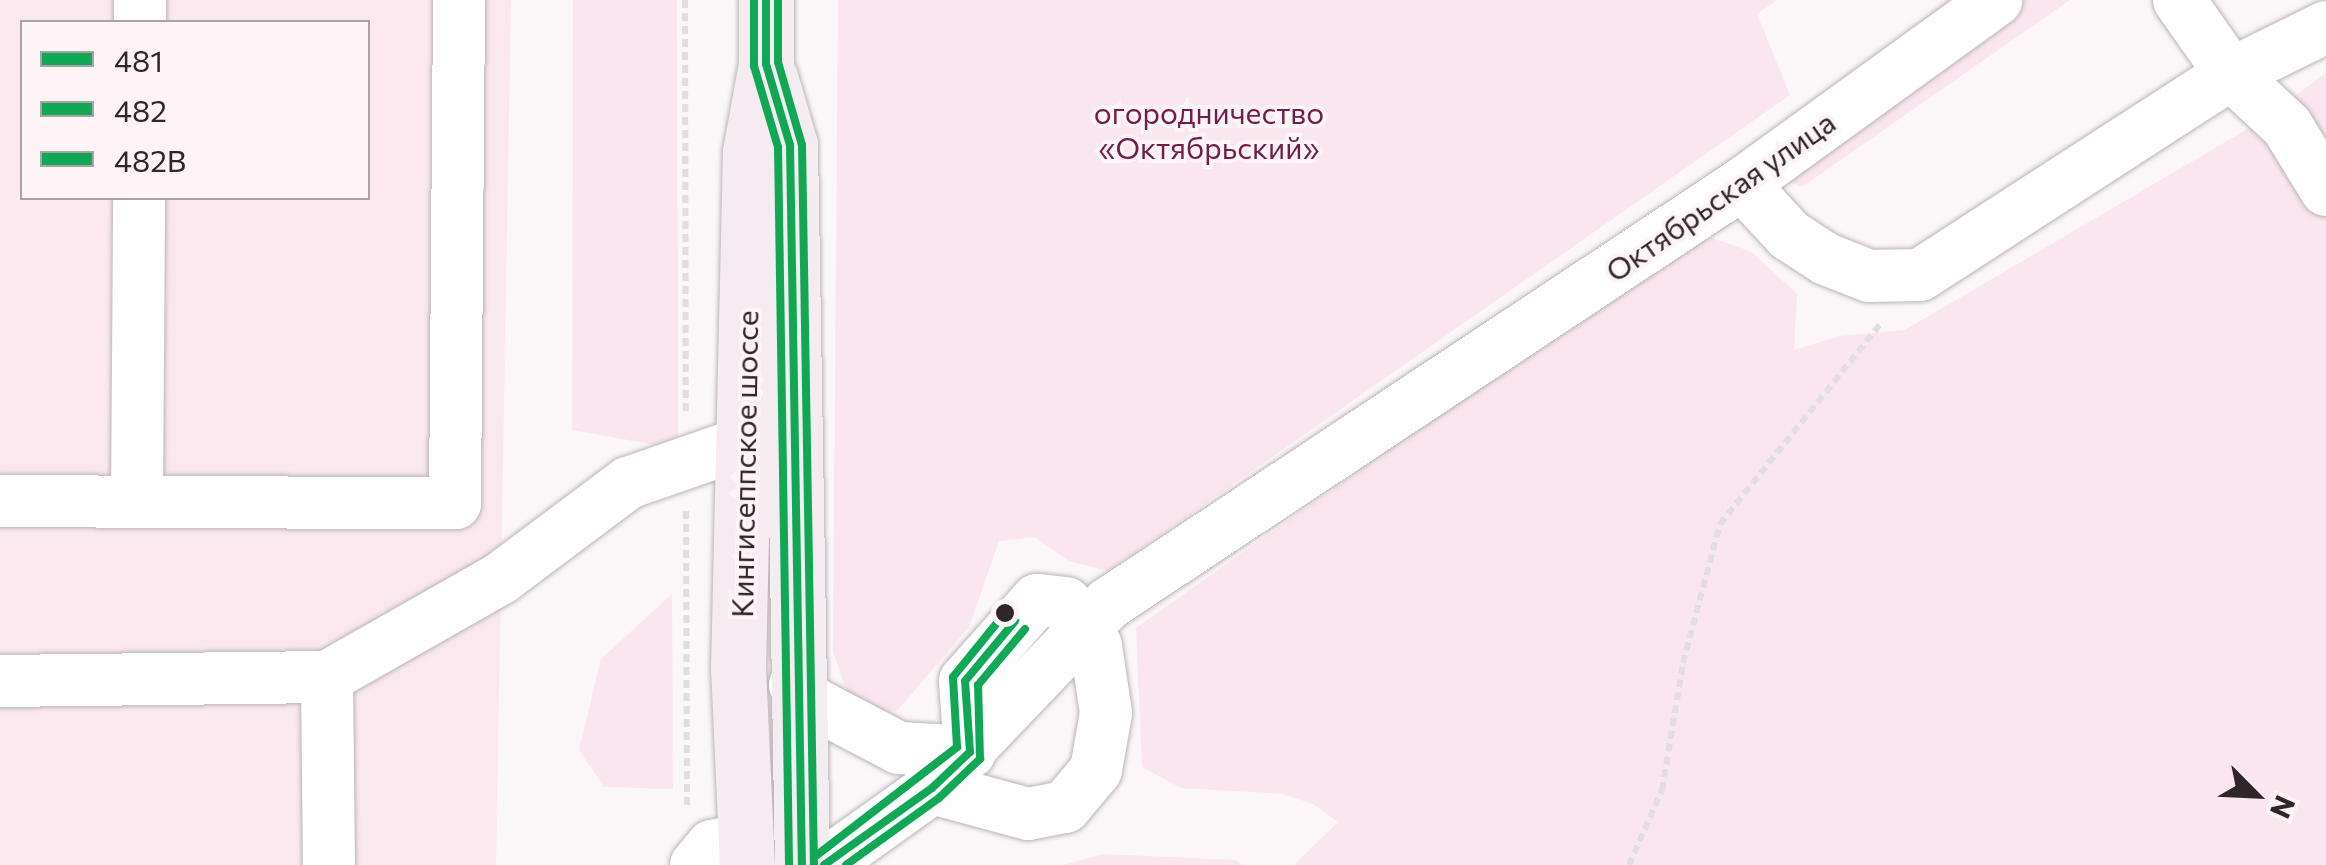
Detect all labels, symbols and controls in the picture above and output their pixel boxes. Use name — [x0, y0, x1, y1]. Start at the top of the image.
legend — [20, 20, 370, 200]
text: 481 — [114, 41, 163, 78]
text: 482 — [114, 91, 167, 128]
park label: огородничество «Октябрьский» — [1094, 94, 1324, 164]
street label: Октябрьская улица — [1598, 103, 1842, 289]
text: 482В — [114, 141, 186, 178]
street label: Кингисеппское шоссе — [723, 310, 765, 618]
unlabelled marker — [995, 603, 1015, 623]
north arrow — [2206, 745, 2306, 845]
text: N — [2264, 791, 2303, 824]

